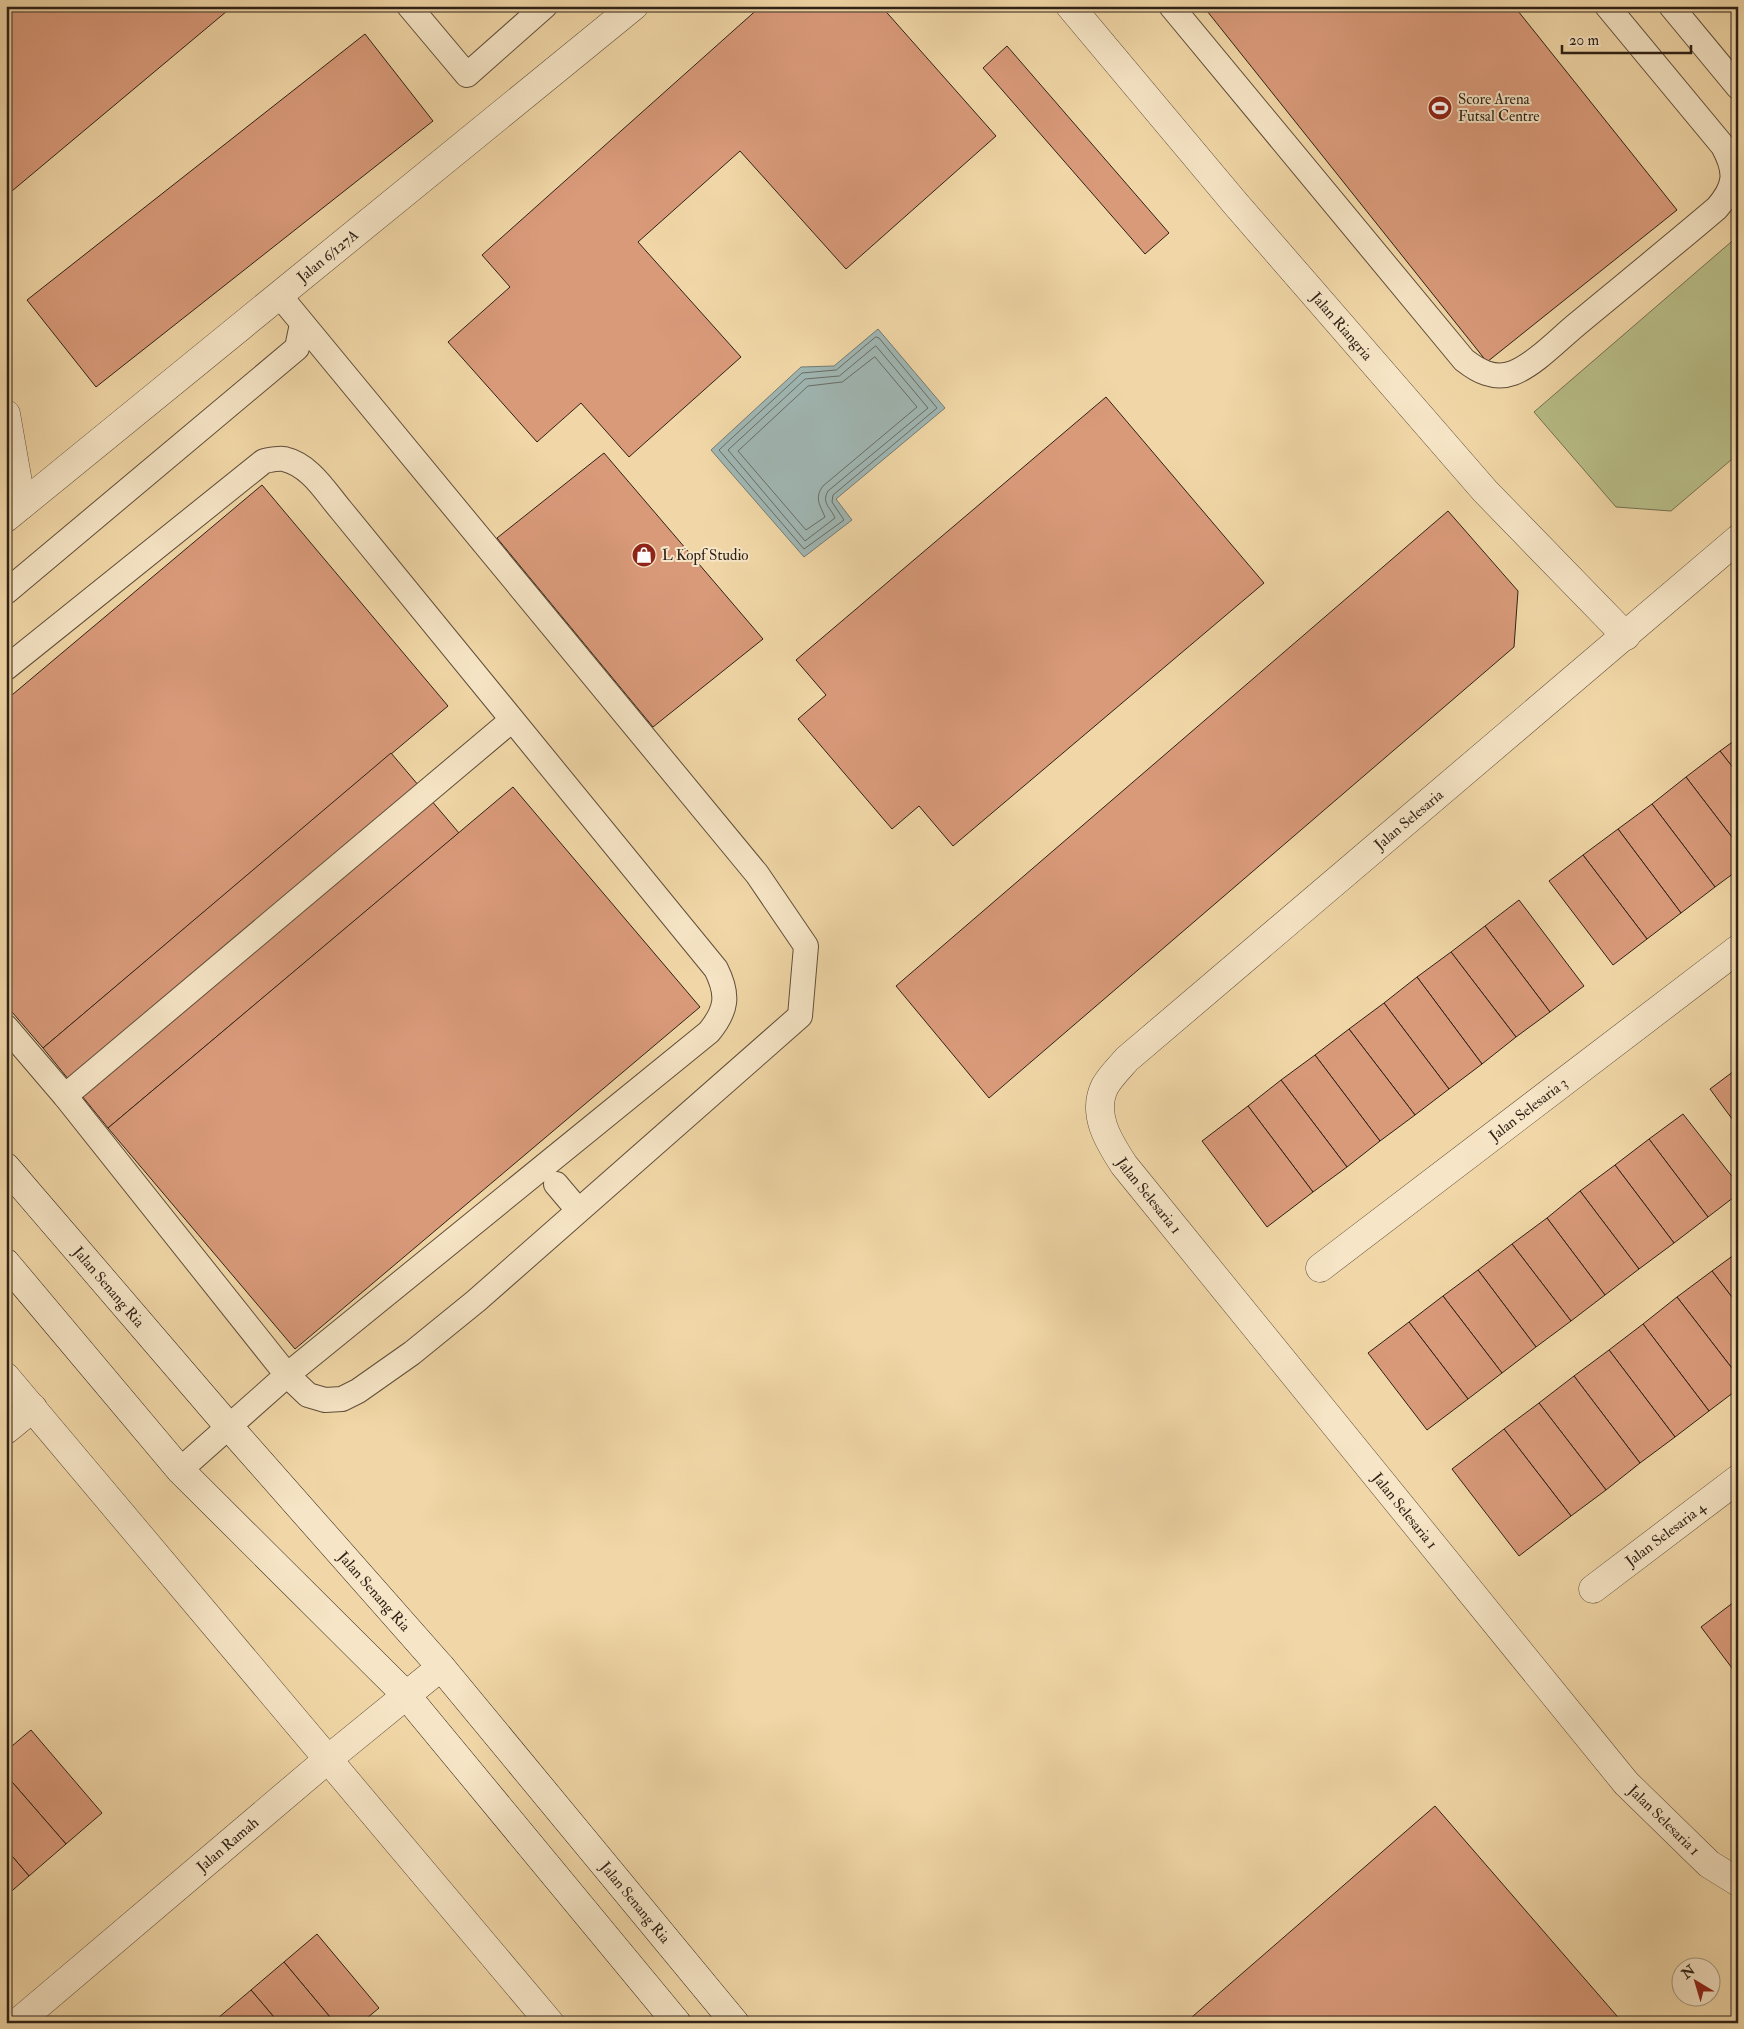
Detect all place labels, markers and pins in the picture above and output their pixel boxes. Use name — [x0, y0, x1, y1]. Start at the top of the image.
place label: Score Arena Futsal Centre — [1458, 90, 1540, 126]
sports icon: Score Arena Futsal Centre — [1427, 95, 1453, 121]
shop icon: L Kopf Studio — [631, 542, 657, 568]
place label: L Kopf Studio — [662, 546, 749, 566]

